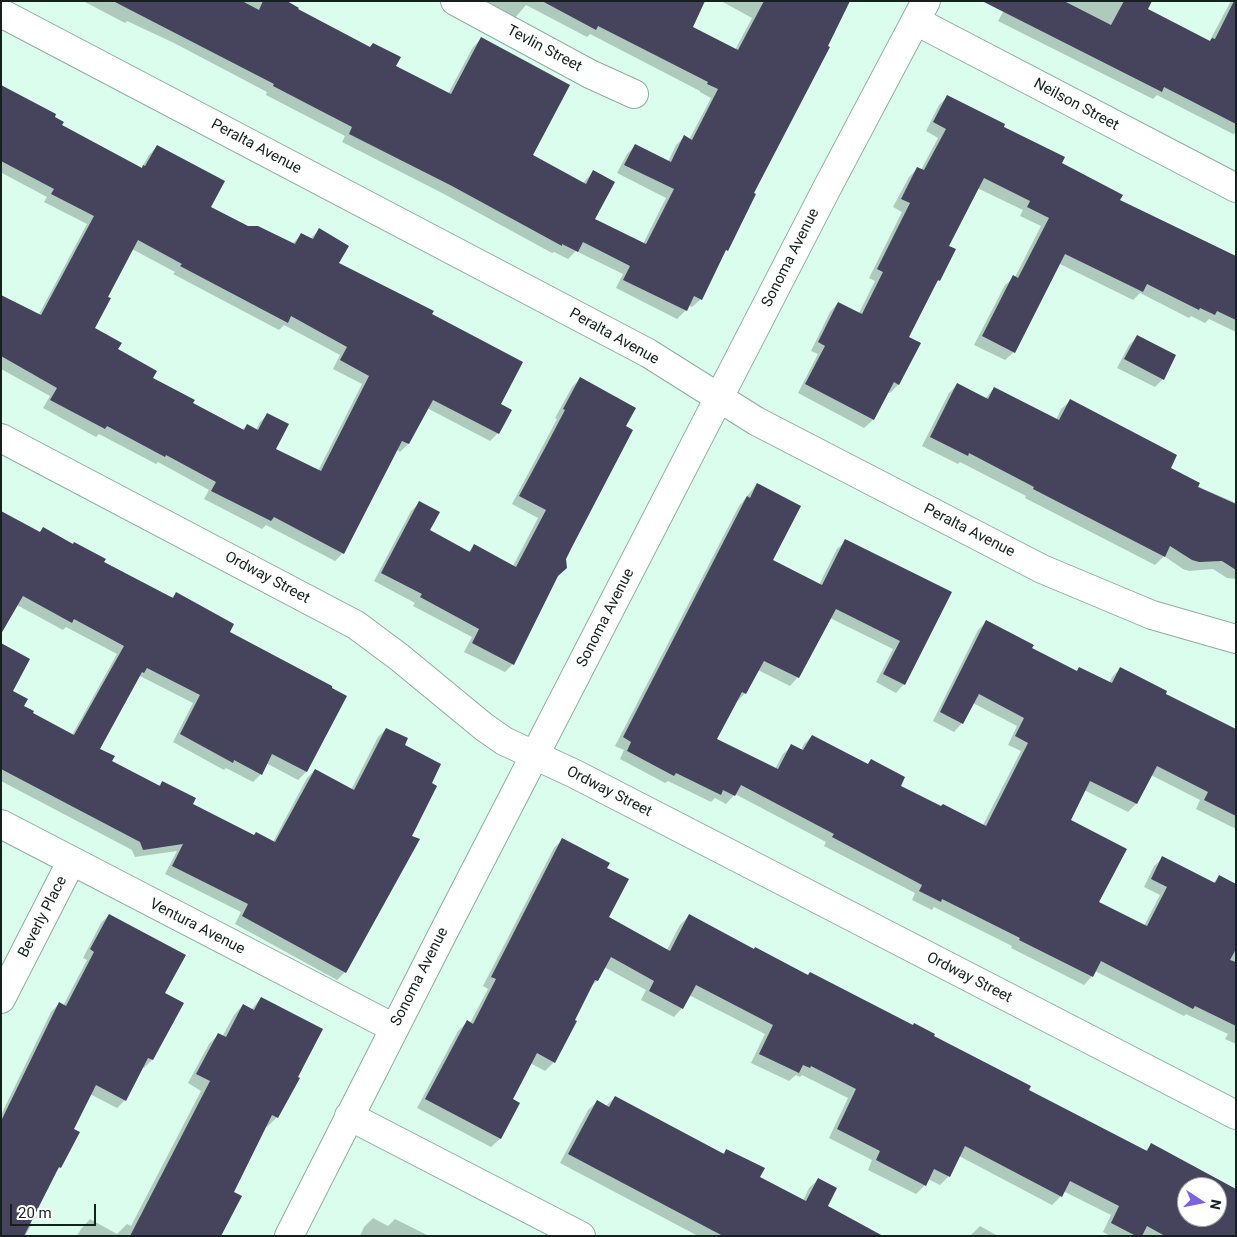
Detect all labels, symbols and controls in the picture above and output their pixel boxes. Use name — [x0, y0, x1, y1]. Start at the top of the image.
street label: Tevlin Street — [503, 22, 585, 76]
street label: Neilson Street — [1030, 75, 1122, 135]
street label: Peralta Avenue — [208, 116, 304, 178]
street label: Sonoma Avenue — [758, 206, 824, 310]
street label: Peralta Avenue — [566, 305, 662, 369]
street label: Peralta Avenue — [920, 500, 1018, 562]
street label: Ordway Street — [222, 548, 312, 608]
street label: Sonoma Avenue — [573, 566, 639, 670]
street label: Ordway Street — [563, 763, 655, 821]
street label: Beverly Place — [15, 873, 71, 961]
street label: Ventura Avenue — [146, 895, 248, 959]
street label: Sonoma Avenue — [387, 925, 453, 1029]
street label: Ordway Street — [923, 949, 1015, 1007]
north arrow — [1177, 1177, 1227, 1227]
scale bar — [12, 1194, 99, 1226]
text: N — [1207, 1198, 1225, 1211]
text: 20 m — [18, 1204, 52, 1222]

